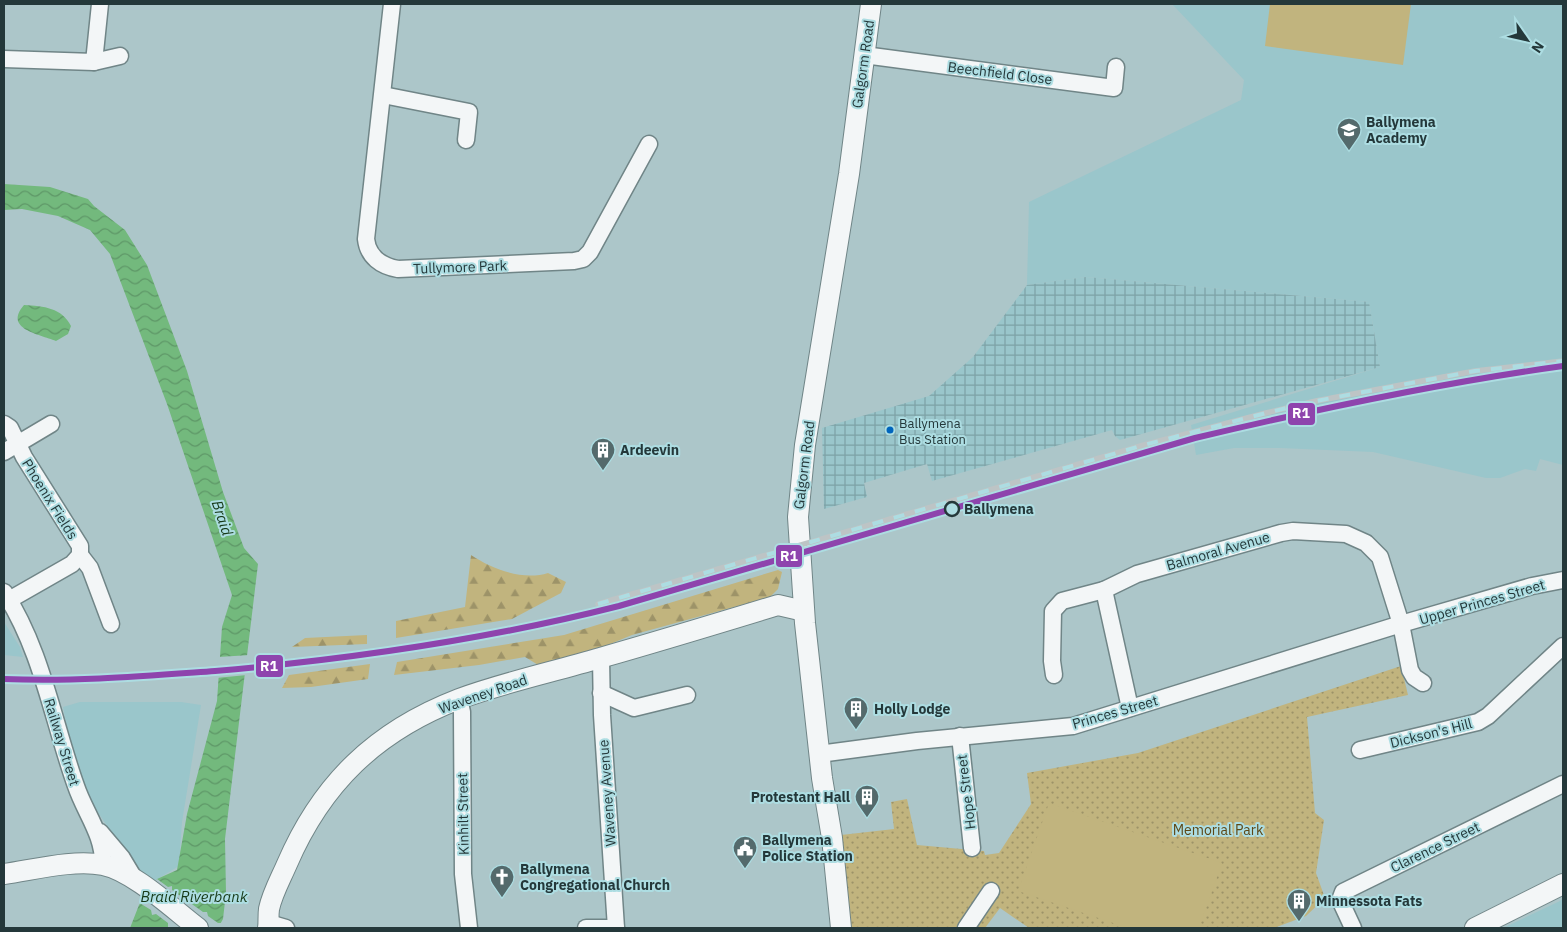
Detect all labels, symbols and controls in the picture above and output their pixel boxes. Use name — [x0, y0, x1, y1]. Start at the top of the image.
north arrow — [1502, 15, 1552, 65]
street label: Galgorm Road — [848, 19, 878, 109]
text: N — [1527, 38, 1548, 57]
street label: Beechfield Close — [947, 58, 1054, 88]
place label: Ballymena Academy — [1366, 113, 1436, 147]
school or university icon: Ballymena Academy — [1336, 117, 1362, 151]
street label: Tullymore Park — [413, 256, 508, 278]
line badge: R1 — [1287, 402, 1316, 426]
text: R1 — [1292, 404, 1311, 422]
place label: Ballymena Bus Station — [899, 415, 966, 448]
street label: Galgorm Road — [790, 420, 818, 510]
marker: Ballymena Bus Station — [885, 425, 895, 435]
building icon: Ardeevin — [590, 437, 616, 471]
place label: Ardeevin — [620, 441, 679, 459]
street label: Phoenix Fields — [18, 455, 82, 543]
water label: Braid — [208, 498, 237, 538]
place label: Ballymena — [964, 500, 1034, 518]
marker: Ballymena — [944, 501, 960, 517]
street label: Balmoral Avenue — [1164, 528, 1272, 574]
line badge: R1 — [775, 544, 803, 568]
text: R1 — [780, 547, 799, 565]
street label: Upper Princes Street — [1417, 575, 1547, 629]
line badge: R1 — [255, 654, 284, 678]
text: R1 — [260, 657, 279, 675]
street label: Waveney Road — [436, 670, 530, 718]
street label: Princes Street — [1070, 691, 1160, 733]
street label: Railway Street — [40, 696, 84, 788]
building icon: Holly Lodge — [843, 696, 869, 730]
place label: Holly Lodge — [874, 700, 950, 718]
street label: Dickson's Hill — [1388, 714, 1474, 752]
street label: Waveney Avenue — [594, 739, 620, 847]
street label: Hope Street — [952, 753, 980, 830]
street label: Kinhilt Street — [453, 773, 473, 855]
building icon: Protestant Hall — [854, 784, 880, 818]
place label: Protestant Hall — [751, 788, 850, 806]
street label: Clarence Street — [1387, 818, 1483, 876]
park label: Memorial Park — [1173, 821, 1264, 839]
place label: Ballymena Police Station — [762, 831, 853, 865]
public building icon: Ballymena Police Station — [732, 835, 758, 869]
place label: Ballymena Congregational Church — [520, 860, 670, 894]
church icon: Ballymena Congregational Church — [489, 864, 515, 898]
water label: Braid Riverbank — [141, 887, 248, 906]
building icon: Minnessota Fats — [1286, 888, 1312, 922]
place label: Minnessota Fats — [1316, 892, 1422, 910]

